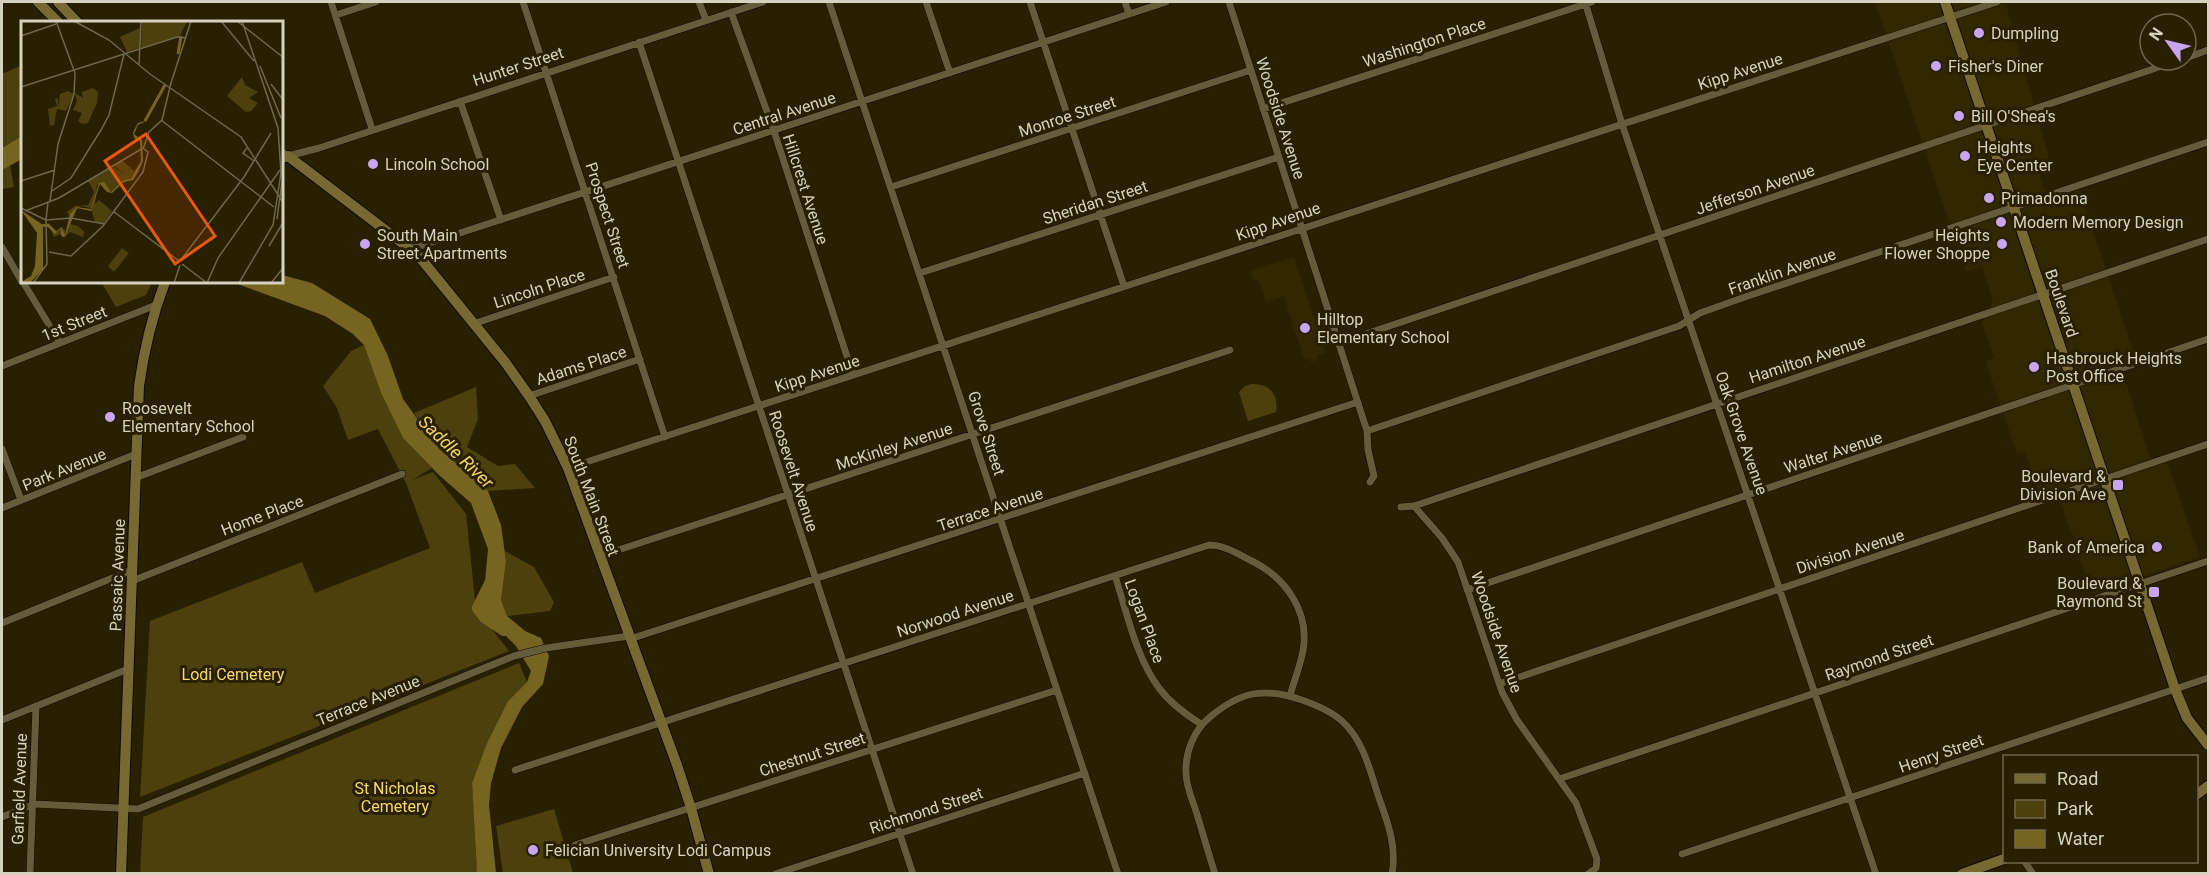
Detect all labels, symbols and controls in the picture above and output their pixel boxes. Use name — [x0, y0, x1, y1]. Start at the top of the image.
north arrow — [2138, 12, 2198, 72]
street label: Washington Place — [1360, 14, 1488, 71]
inset map — [21, 21, 284, 284]
place label: Dumpling — [1991, 24, 2059, 43]
text: N — [2145, 24, 2167, 44]
marker: Dumpling — [1972, 26, 1986, 40]
street label: Hunter Street — [470, 43, 566, 90]
street label: Kipp Avenue — [1695, 49, 1785, 94]
street label: Woodside Avenue — [1252, 55, 1309, 182]
place label: Fisher's Diner — [1948, 57, 2044, 76]
marker: Fisher's Diner — [1929, 59, 1943, 73]
street label: Central Avenue — [730, 88, 838, 139]
street label: Monroe Street — [1016, 92, 1118, 141]
place label: Bill O'Shea's — [1971, 107, 2056, 126]
marker: Bill O'Shea's — [1952, 109, 1966, 123]
street label: Hillcrest Avenue — [779, 132, 832, 247]
place label: Heights Eye Center — [1977, 138, 2053, 175]
marker: Heights Eye Center — [1958, 149, 1972, 163]
place label: Lincoln School — [385, 155, 489, 174]
marker: Lincoln School — [366, 157, 380, 171]
street label: Prospect Street — [581, 160, 634, 270]
street label: Jefferson Avenue — [1693, 160, 1817, 219]
street label: Sheridan Street — [1040, 177, 1150, 228]
place label: Primadonna — [2001, 189, 2088, 208]
marker: Primadonna — [1982, 191, 1996, 205]
street label: Kipp Avenue — [1233, 198, 1323, 245]
place label: Modern Memory Design — [2013, 213, 2184, 232]
marker: Modern Memory Design — [1994, 215, 2008, 229]
place label: South Main Street Apartments — [377, 226, 507, 263]
place label: Heights Flower Shoppe — [1884, 226, 1990, 263]
marker: South Main Street Apartments — [358, 237, 372, 251]
marker: Heights Flower Shoppe — [1995, 237, 2009, 251]
street label: Franklin Avenue — [1726, 244, 1838, 299]
street label: Lincoln Place — [491, 265, 587, 312]
street label: Boulevard — [2041, 267, 2082, 340]
street label: 1st Street — [39, 302, 110, 345]
place label: Hilltop Elementary School — [1317, 310, 1450, 347]
marker: Hilltop Elementary School — [1298, 321, 1312, 335]
street label: Hamilton Avenue — [1747, 332, 1868, 387]
street label: Adams Place — [534, 342, 629, 389]
place label: Hasbrouck Heights Post Office — [2046, 349, 2182, 386]
street label: Kipp Avenue — [772, 351, 862, 396]
marker: Hasbrouck Heights Post Office — [2027, 360, 2041, 374]
street label: Oak Grove Avenue — [1711, 369, 1772, 497]
street label: Grove Street — [964, 389, 1009, 478]
place label: Roosevelt Elementary School — [122, 399, 255, 436]
street label: Roosevelt Avenue — [765, 408, 822, 534]
marker: Roosevelt Elementary School — [103, 410, 117, 424]
water label: Saddle River — [415, 411, 499, 493]
street label: McKinley Avenue — [834, 419, 955, 474]
street label: Walter Avenue — [1782, 428, 1885, 477]
street label: South Main Street — [560, 433, 623, 559]
street label: Park Avenue — [20, 444, 109, 495]
place label: Boulevard & Division Ave — [2020, 467, 2106, 504]
marker: Boulevard & Division Ave — [2111, 478, 2125, 492]
street label: Terrace Avenue — [935, 484, 1045, 535]
street label: Home Place — [218, 491, 306, 540]
street label: Passaic Avenue — [106, 518, 129, 632]
street label: Division Avenue — [1794, 525, 1907, 578]
place label: Bank of America — [2027, 538, 2145, 557]
marker: Bank of America — [2150, 540, 2164, 554]
street label: Woodside Avenue — [1467, 569, 1526, 695]
place label: Boulevard & Raymond St — [2056, 574, 2142, 611]
street label: Logan Place — [1121, 577, 1168, 666]
marker: Boulevard & Raymond St — [2147, 585, 2161, 599]
street label: Norwood Avenue — [894, 586, 1016, 641]
street label: Raymond Street — [1823, 630, 1936, 685]
park label: Lodi Cemetery — [182, 665, 285, 684]
street label: Terrace Avenue — [314, 671, 423, 730]
street label: Chestnut Street — [757, 728, 868, 781]
street label: Henry Street — [1896, 730, 1986, 777]
street label: Garfield Avenue — [8, 733, 31, 845]
legend — [2003, 755, 2198, 863]
text: Road — [2057, 768, 2098, 789]
park label: St Nicholas Cemetery — [354, 779, 436, 816]
street label: Richmond Street — [867, 783, 985, 838]
text: Park — [2057, 798, 2094, 819]
text: Water — [2057, 828, 2104, 849]
place label: Felician University Lodi Campus — [545, 841, 771, 860]
marker: Felician University Lodi Campus — [526, 843, 540, 857]

